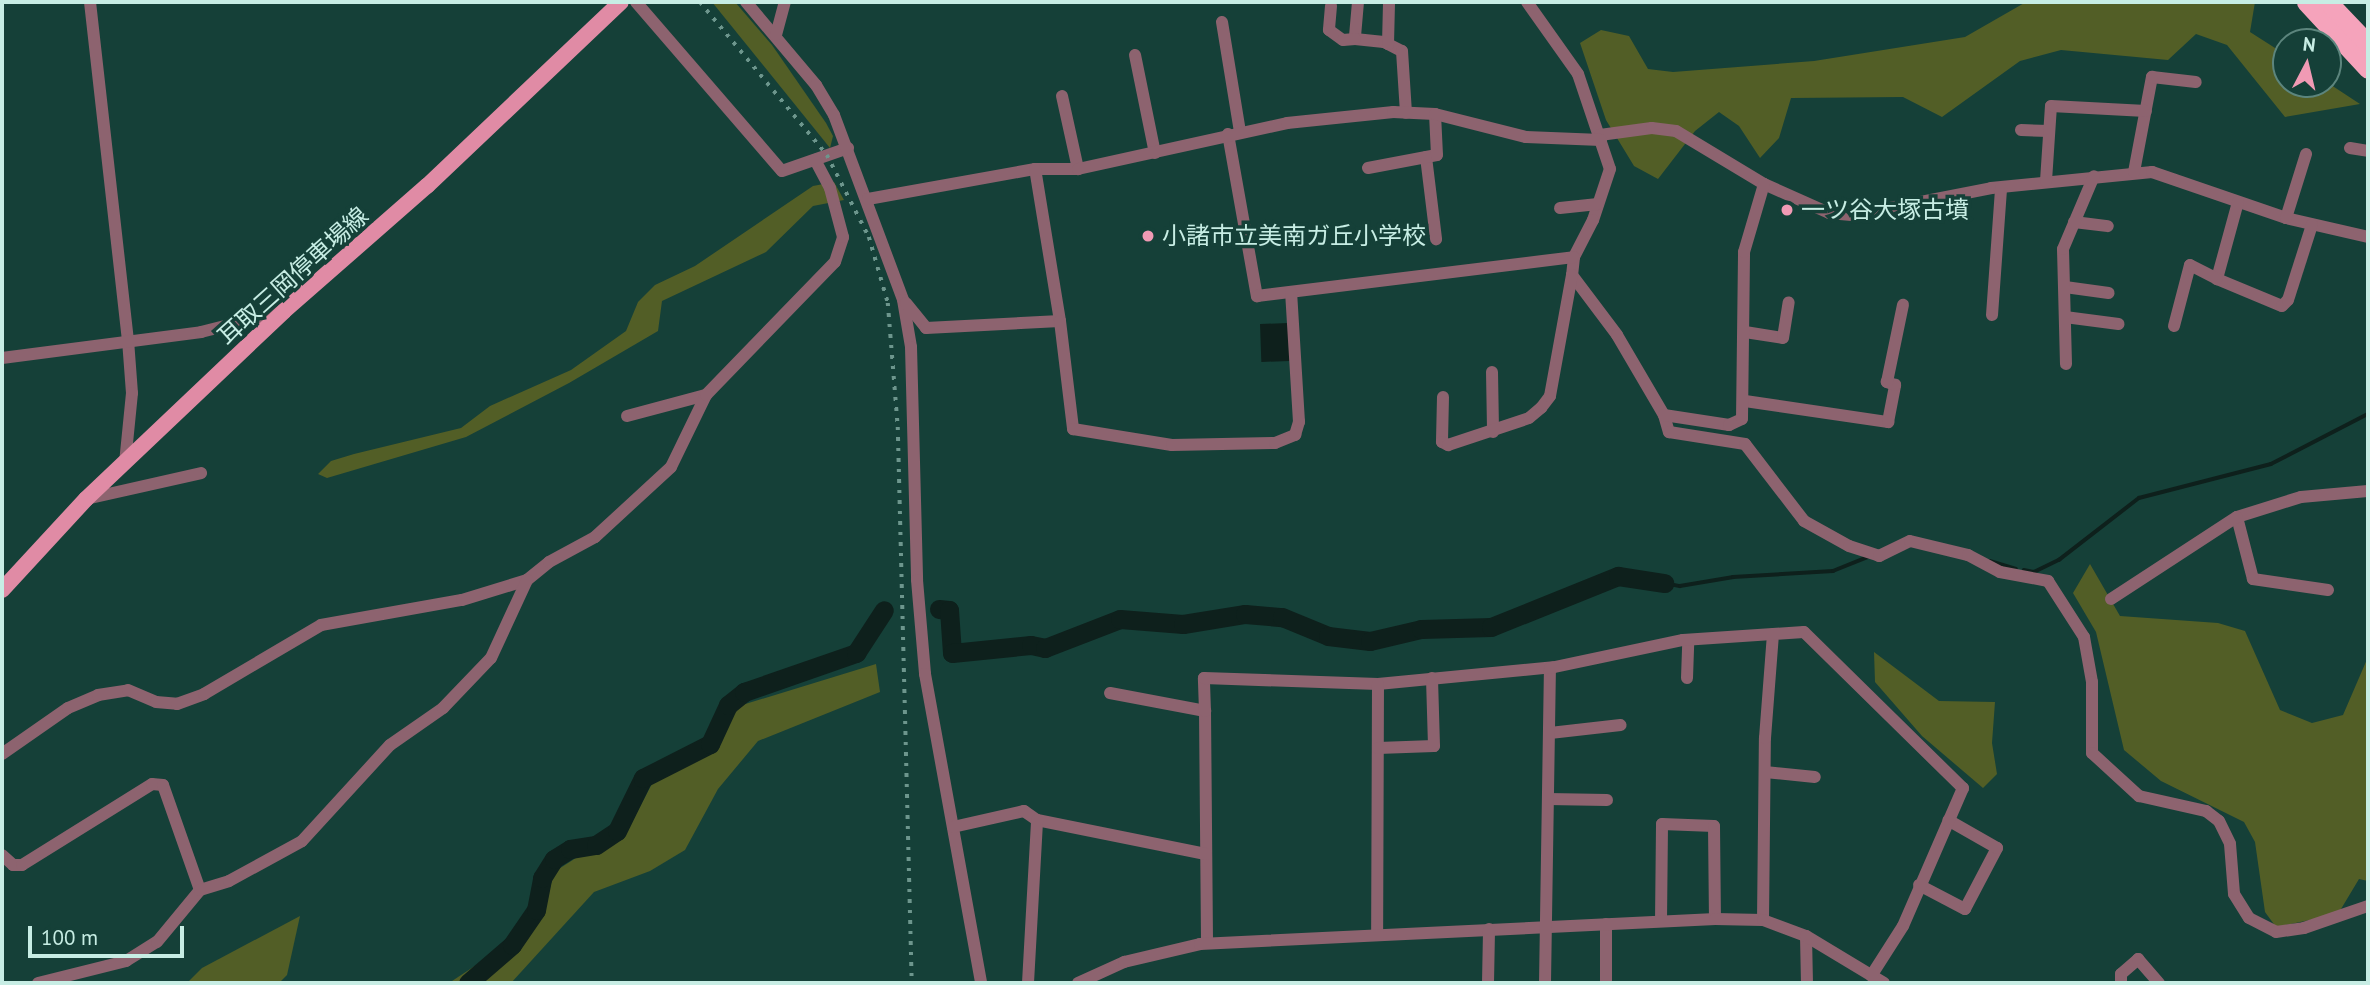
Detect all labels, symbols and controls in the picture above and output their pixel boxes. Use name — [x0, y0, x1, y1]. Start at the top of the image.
north arrow — [2272, 28, 2342, 98]
text: N — [2302, 31, 2317, 57]
place label: 一ツ谷大塚古墳 — [1801, 196, 1969, 224]
street label: 耳取三岡停車場線 — [212, 201, 374, 351]
marker: 一ツ谷大塚古墳 — [1779, 202, 1795, 218]
place label: 小諸市立美南ガ丘小学校 — [1162, 222, 1426, 250]
marker: 小諸市立美南ガ丘小学校 — [1140, 228, 1156, 244]
scale bar — [32, 912, 187, 956]
text: 100 m — [41, 924, 98, 951]

